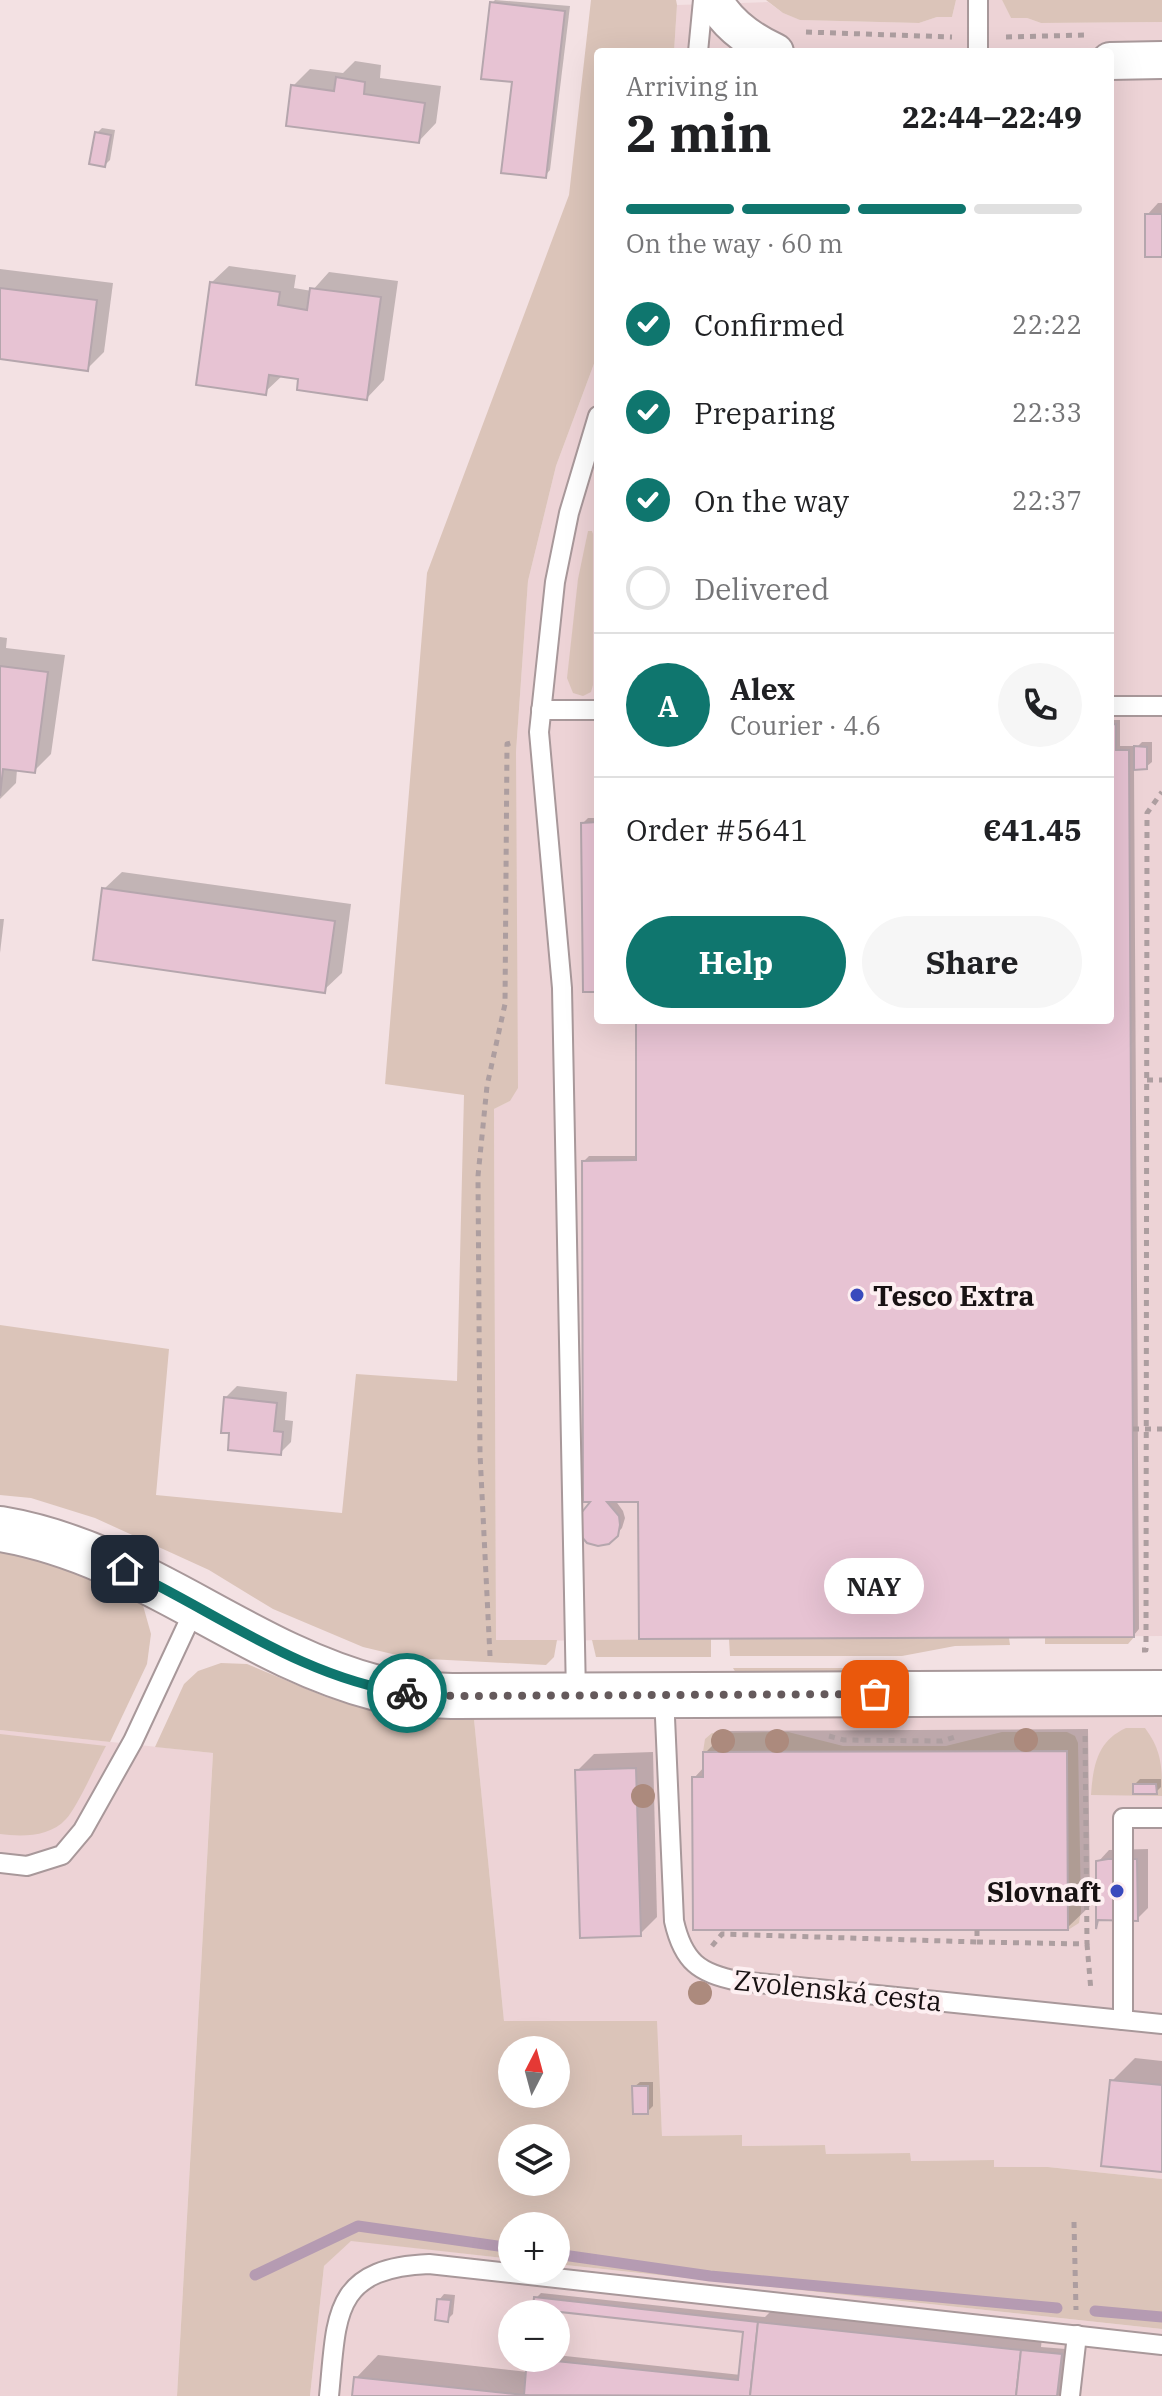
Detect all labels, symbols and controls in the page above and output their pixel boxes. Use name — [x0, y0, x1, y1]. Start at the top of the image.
text: Arriving in — [626, 69, 759, 103]
text: 22:44–22:49 — [902, 97, 1082, 136]
text: 2 min — [626, 99, 772, 166]
text: On the way · 60 m — [626, 226, 843, 260]
icon: check — [626, 302, 670, 346]
text: Confirmed — [694, 305, 845, 344]
text: 22:22 — [1012, 307, 1082, 341]
icon: check — [626, 390, 670, 434]
text: Preparing — [694, 393, 835, 432]
text: 22:33 — [1012, 395, 1082, 429]
icon: check — [626, 478, 670, 522]
text: On the way — [694, 481, 849, 520]
text: 22:37 — [1012, 483, 1082, 517]
text: Delivered — [694, 569, 829, 608]
button: phone — [998, 663, 1082, 747]
text: Alex — [730, 669, 795, 708]
text: A — [658, 686, 678, 725]
text: Courier · 4.6 — [730, 708, 881, 742]
text: Order #5641 — [626, 810, 808, 849]
text: €41.45 — [983, 810, 1082, 849]
button: Help — [626, 916, 846, 1008]
button: Share — [862, 916, 1082, 1008]
place label: Tesco Extra — [873, 1277, 1034, 1314]
marker: Tesco Extra — [848, 1286, 866, 1304]
pin — [91, 1535, 159, 1603]
icon: home — [103, 1547, 147, 1591]
callout: NAY — [825, 1558, 925, 1614]
text: NAY — [847, 1569, 901, 1603]
courier — [367, 1653, 447, 1733]
pin — [841, 1660, 909, 1728]
icon: bike — [385, 1671, 429, 1715]
icon: bag — [853, 1672, 897, 1716]
place label: Slovnaft — [987, 1873, 1101, 1910]
marker: Slovnaft — [1108, 1882, 1126, 1900]
street label: Zvolenská cesta — [732, 1961, 944, 2019]
north arrow — [498, 2036, 570, 2108]
map controls — [498, 2036, 570, 2372]
button: layers — [498, 2124, 570, 2196]
button: + — [498, 2212, 570, 2284]
button: − — [498, 2300, 570, 2372]

